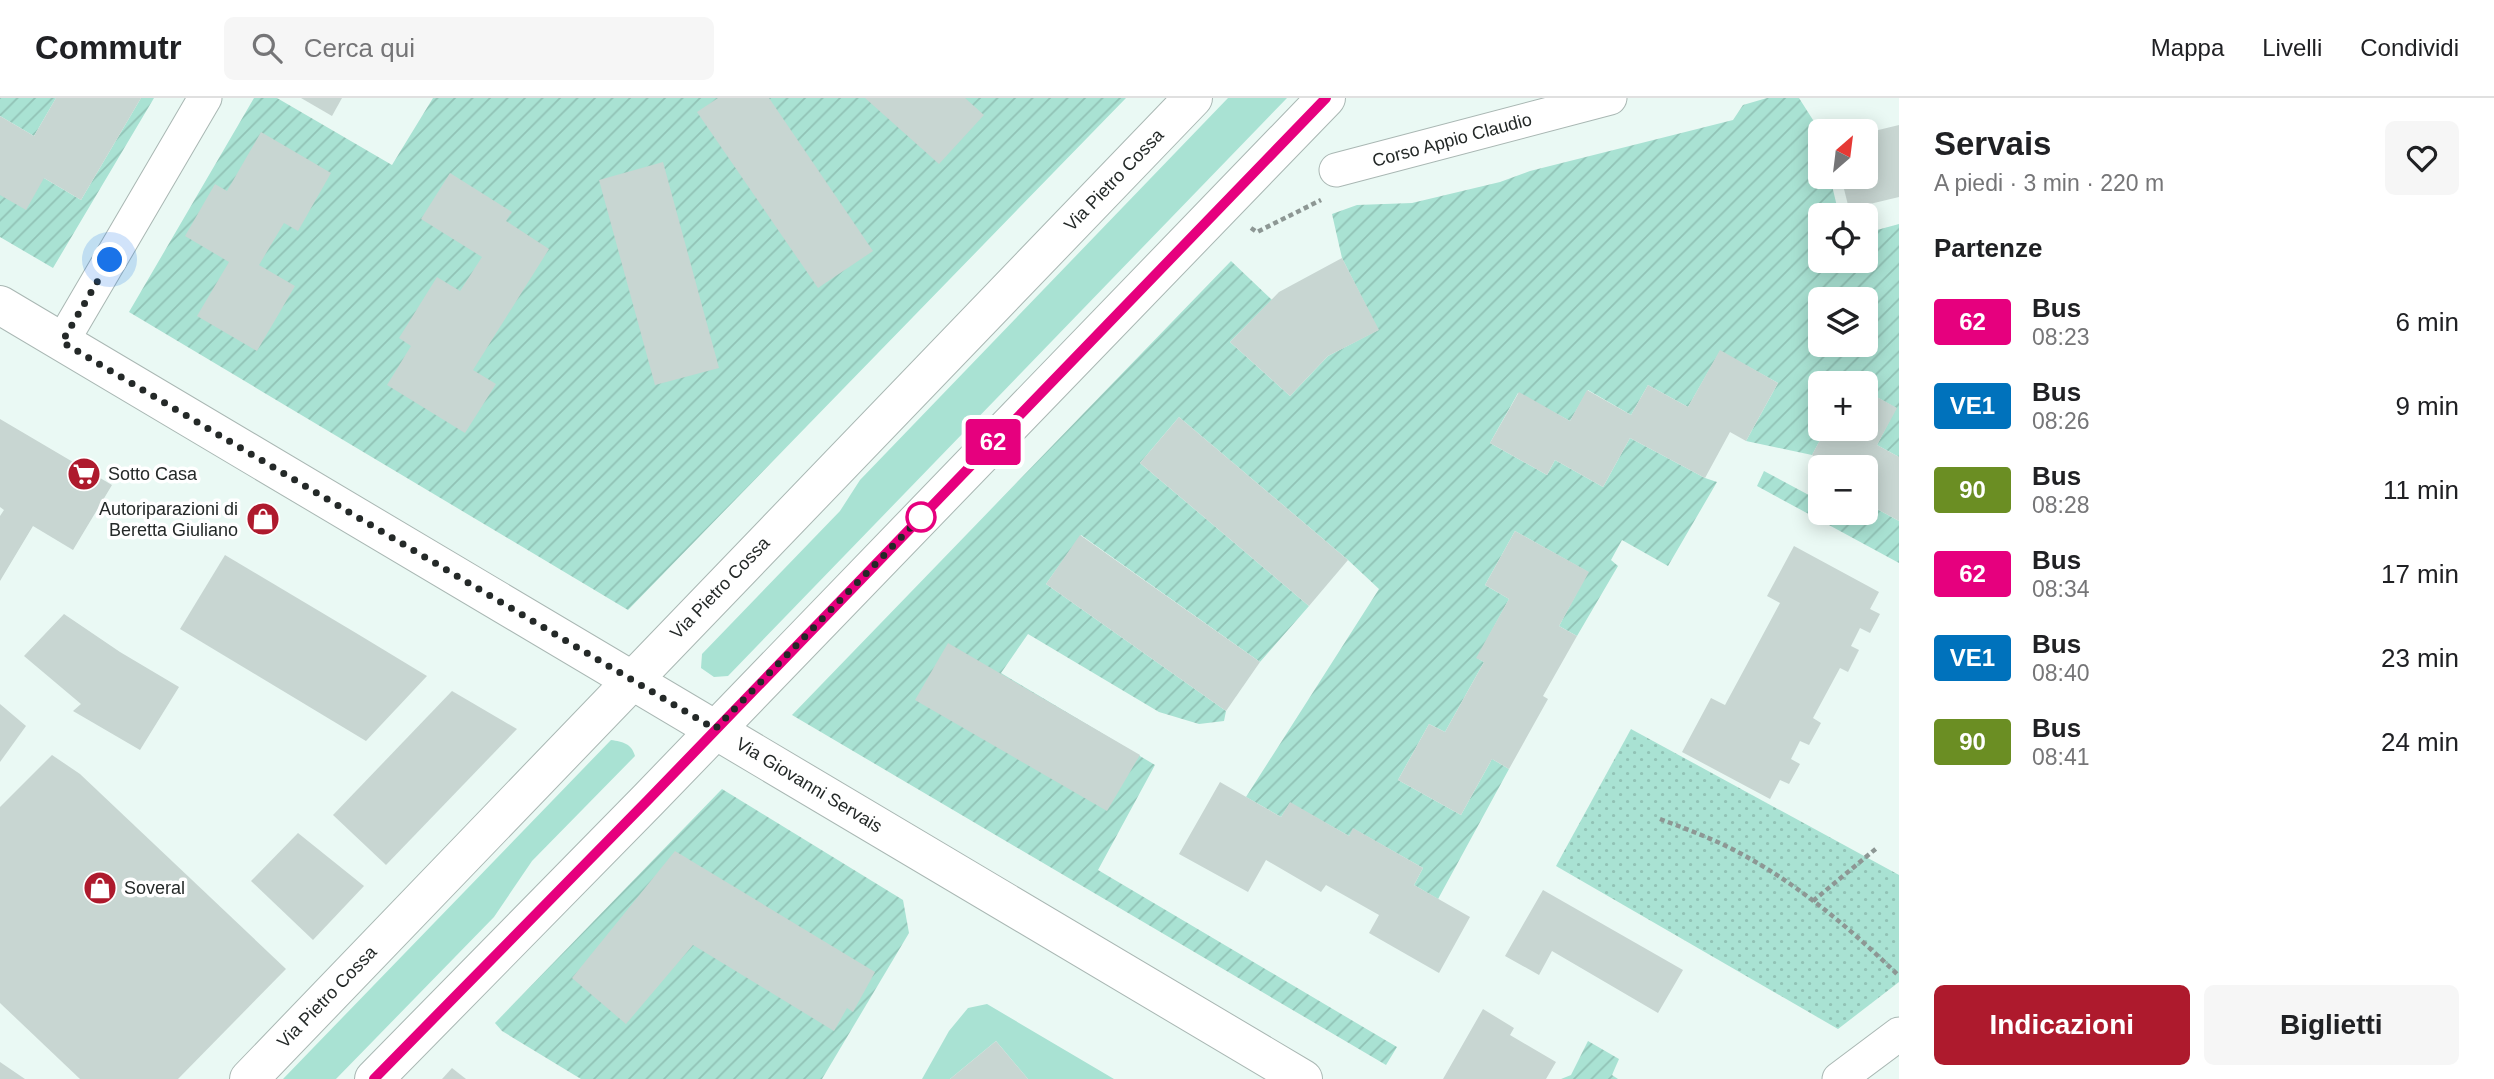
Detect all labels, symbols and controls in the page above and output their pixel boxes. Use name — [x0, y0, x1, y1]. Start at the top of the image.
search box — [224, 17, 714, 80]
text: Commutr — [35, 29, 182, 66]
icon: search — [248, 29, 286, 67]
text: Cerca qui — [304, 33, 415, 63]
text: Mappa — [2151, 34, 2224, 61]
text: Livelli — [2262, 34, 2322, 61]
text: Condividi — [2360, 34, 2459, 61]
street label: Corso Appio Claudio — [1370, 109, 1534, 171]
north arrow — [1808, 119, 1878, 189]
map controls — [1808, 119, 1878, 525]
button: heart — [2385, 121, 2459, 195]
street label: Via Pietro Cossa — [1060, 124, 1168, 235]
text: Servais — [1934, 125, 2051, 162]
text: A piedi · 3 min · 220 m — [1934, 170, 2164, 196]
button: locate — [1808, 203, 1878, 273]
text: Partenze — [1934, 233, 2042, 263]
your location — [92, 242, 127, 277]
button: layers — [1808, 287, 1878, 357]
text: Bus — [2032, 293, 2081, 323]
text: 6 min — [2395, 307, 2459, 337]
text: 62 — [1959, 308, 1986, 335]
text: 08:23 — [2032, 324, 2090, 350]
button: + — [1808, 371, 1878, 441]
text: Bus — [2032, 377, 2081, 407]
text: 9 min — [2395, 391, 2459, 421]
text: VE1 — [1950, 392, 1995, 419]
text: 08:26 — [2032, 408, 2090, 434]
line badge: 62 — [962, 419, 1024, 465]
text: 62 — [980, 428, 1006, 455]
supermarket icon: Sotto Casa — [65, 455, 103, 493]
button: − — [1808, 455, 1878, 525]
text: Bus — [2032, 461, 2081, 491]
place label: Sotto Casa — [108, 464, 198, 484]
text: 11 min — [2383, 475, 2459, 505]
text: 90 — [1959, 476, 1986, 503]
text: 08:28 — [2032, 492, 2090, 518]
place label: Autoriparazioni di Beretta Giuliano — [99, 499, 238, 540]
shop icon: Autoriparazioni di Beretta Giuliano — [244, 500, 282, 538]
unlabelled marker — [906, 502, 936, 532]
street label: Via Pietro Cossa — [666, 532, 774, 643]
text: Bus — [2032, 545, 2081, 575]
text: 17 min — [2381, 559, 2459, 589]
text: 62 — [1959, 560, 1986, 587]
text: 08:34 — [2032, 576, 2090, 602]
text: Bus — [2032, 629, 2081, 659]
text: 23 min — [2381, 643, 2459, 673]
text: VE1 — [1950, 644, 1995, 671]
text: 08:40 — [2032, 660, 2090, 686]
text: Bus — [2032, 713, 2081, 743]
text: 24 min — [2381, 727, 2459, 757]
text: 90 — [1959, 728, 1986, 755]
street label: Via Giovanni Servais — [732, 733, 886, 837]
text: 08:41 — [2032, 744, 2090, 770]
shop icon: Soveral — [81, 869, 119, 907]
place label: Soveral — [124, 878, 185, 898]
street label: Via Pietro Cossa — [273, 941, 381, 1052]
button: Indicazioni — [1934, 985, 2190, 1065]
button: Biglietti — [2204, 985, 2459, 1065]

